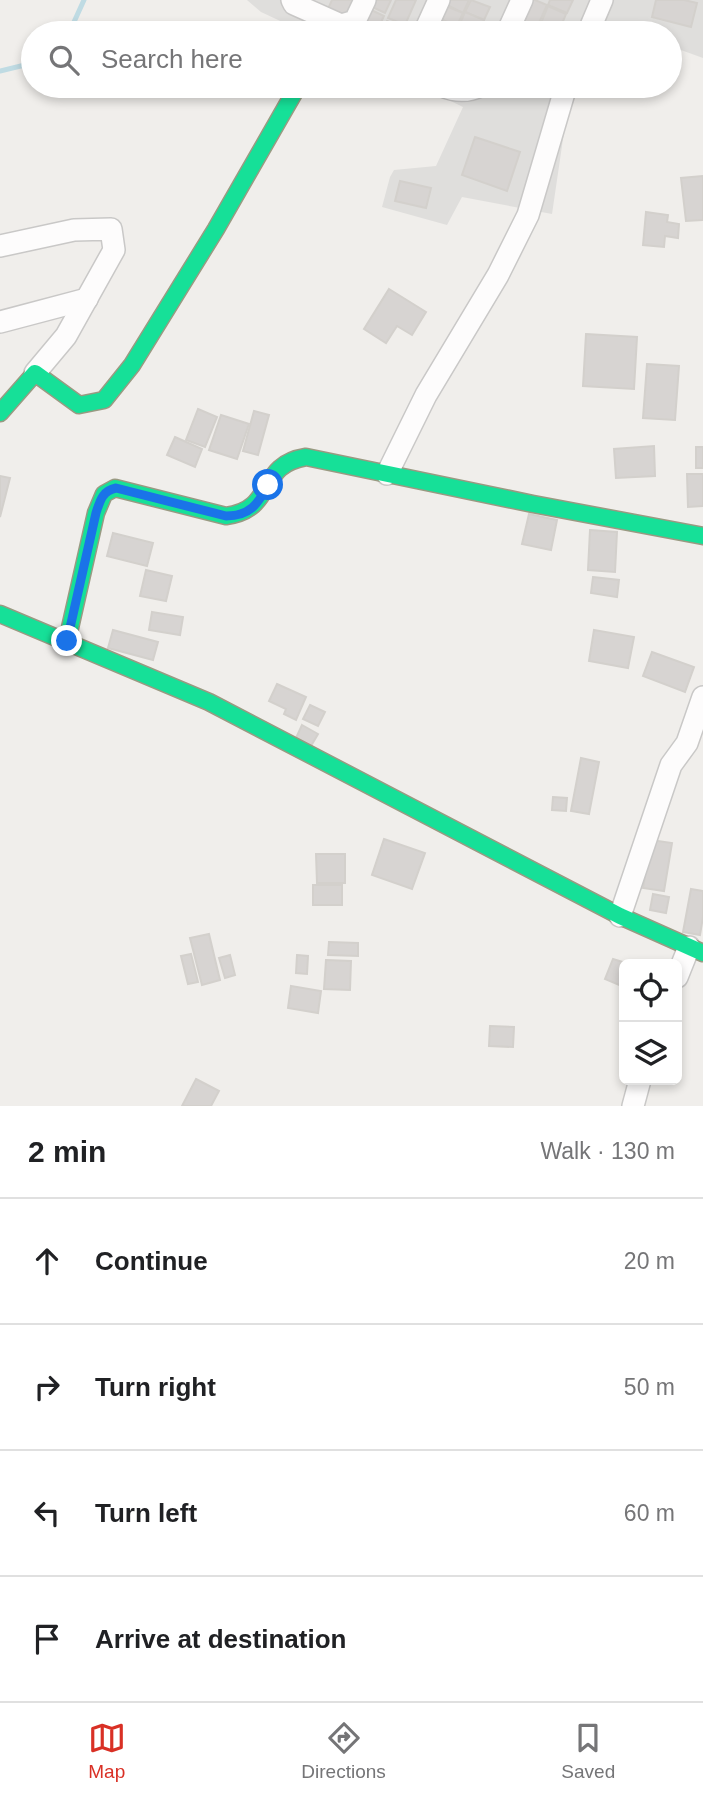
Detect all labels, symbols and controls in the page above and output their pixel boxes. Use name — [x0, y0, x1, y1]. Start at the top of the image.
search box — [21, 21, 682, 98]
icon: search — [45, 41, 83, 79]
text: Search here — [101, 44, 243, 74]
route start — [252, 469, 283, 500]
route end — [51, 625, 82, 656]
map controls — [619, 959, 682, 1085]
button: locate — [619, 959, 682, 1022]
button: layers — [619, 1022, 682, 1085]
text: 2 min — [28, 1135, 106, 1168]
text: Walk · 130 m — [540, 1138, 675, 1164]
icon: ahead — [28, 1242, 66, 1280]
text: Continue — [95, 1246, 208, 1276]
text: 20 m — [624, 1248, 675, 1274]
icon: right — [28, 1368, 66, 1406]
text: Turn right — [95, 1372, 216, 1402]
text: 50 m — [624, 1374, 675, 1400]
icon: left — [28, 1494, 66, 1532]
text: Turn left — [95, 1498, 197, 1528]
text: 60 m — [624, 1500, 675, 1526]
icon: arrive — [28, 1620, 66, 1658]
text: Arrive at destination — [95, 1624, 346, 1654]
tab: Map — [88, 1719, 126, 1783]
tab: Directions — [301, 1719, 386, 1783]
tab: Saved — [561, 1719, 615, 1783]

